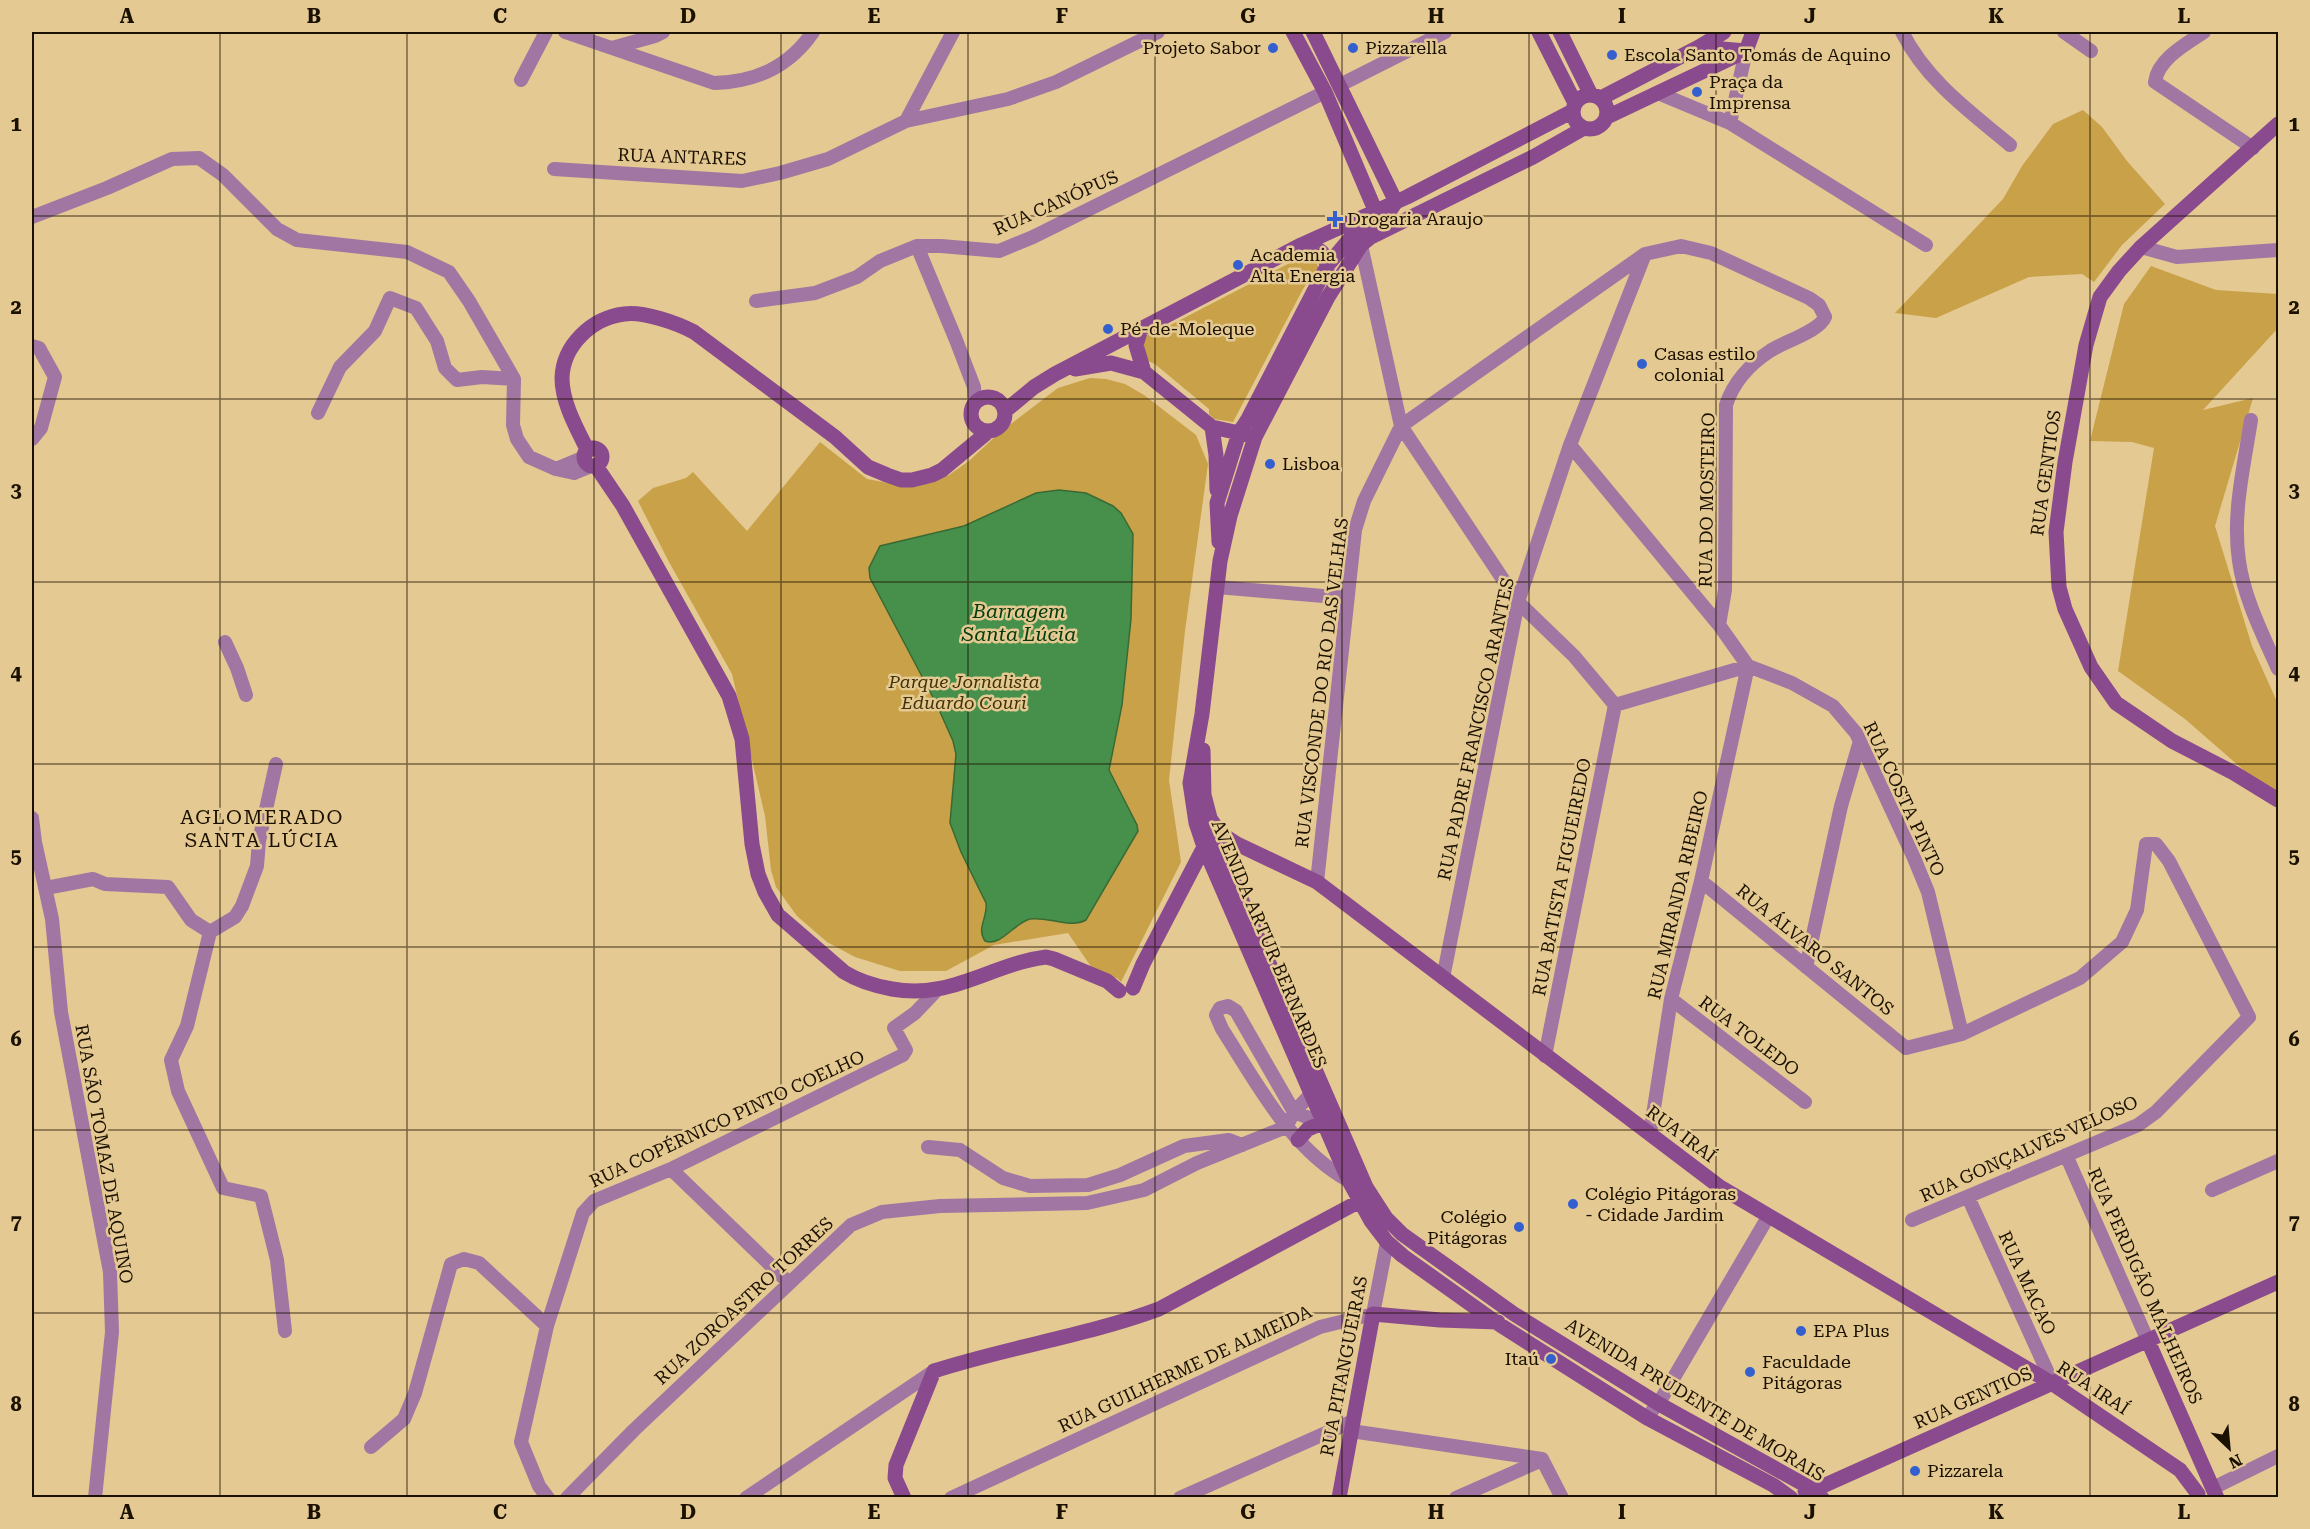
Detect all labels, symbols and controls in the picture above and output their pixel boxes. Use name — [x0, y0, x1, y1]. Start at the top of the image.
text: A — [120, 4, 135, 28]
text: B — [307, 4, 321, 28]
text: C — [493, 4, 507, 28]
text: D — [680, 4, 696, 28]
text: E — [868, 4, 881, 28]
text: F — [1056, 4, 1068, 28]
text: G — [1240, 4, 1256, 28]
text: H — [1428, 4, 1444, 28]
text: I — [1618, 4, 1626, 28]
text: J — [1804, 4, 1816, 28]
text: K — [1988, 4, 2004, 28]
text: L — [2178, 4, 2191, 28]
place label: Projeto Sabor — [1143, 37, 1261, 58]
place label: Pizzarella — [1365, 37, 1447, 58]
marker: Projeto Sabor — [1266, 41, 1280, 55]
marker: Pizzarella — [1346, 41, 1360, 55]
place label: Escola Santo Tomás de Aquino — [1624, 44, 1891, 65]
marker: Escola Santo Tomás de Aquino — [1605, 48, 1619, 62]
place label: Praça da Imprensa — [1709, 71, 1791, 113]
marker: Praça da Imprensa — [1690, 85, 1704, 99]
text: 1 — [10, 112, 22, 136]
text: 1 — [2288, 112, 2300, 136]
street label: RUA ANTARES — [617, 144, 747, 169]
street label: RUA CANÓPUS — [990, 166, 1121, 239]
place label: Drogaria Araujo — [1347, 208, 1483, 229]
marker: Drogaria Araujo — [1328, 212, 1342, 226]
place label: Academia Alta Energia — [1250, 244, 1355, 286]
marker: Academia Alta Energia — [1231, 258, 1245, 272]
text: 2 — [10, 295, 22, 319]
text: 2 — [2288, 295, 2300, 319]
place label: Pé-de-Moleque — [1120, 318, 1255, 339]
marker: Pé-de-Moleque — [1101, 322, 1115, 336]
place label: Casas estilo colonial — [1654, 343, 1755, 385]
marker: Casas estilo colonial — [1635, 357, 1649, 371]
street label: RUA GENTIOS — [2026, 409, 2065, 537]
street label: RUA DO MOSTEIRO — [1694, 412, 1719, 588]
place label: Lisboa — [1282, 453, 1340, 474]
marker: Lisboa — [1263, 457, 1277, 471]
text: 3 — [10, 478, 22, 502]
text: 3 — [2288, 478, 2300, 502]
street label: RUA VISCONDE DO RIO DAS VELHAS — [1291, 517, 1352, 849]
street label: RUA PADRE FRANCISCO ARANTES — [1433, 576, 1518, 882]
water label: Barragem Santa Lúcia — [961, 599, 1076, 646]
text: 4 — [10, 661, 22, 685]
text: 4 — [2288, 661, 2300, 685]
park label: Parque Jornalista Eduardo Couri — [888, 671, 1040, 713]
street label: RUA COSTA PINTO — [1859, 718, 1950, 879]
street label: RUA BATISTA FIGUEIREDO — [1528, 756, 1595, 998]
street label: RUA MIRANDA RIBEIRO — [1643, 788, 1712, 1001]
district label: AGLOMERADO SANTA LÚCIA — [180, 805, 344, 852]
street label: AVENIDA ARTUR BERNARDES — [1207, 816, 1331, 1071]
text: 5 — [10, 844, 22, 868]
text: 5 — [2288, 844, 2300, 868]
street label: RUA ÁLVARO SANTOS — [1732, 880, 1898, 1020]
street label: RUA TOLEDO — [1695, 991, 1804, 1080]
street label: RUA SÃO TOMAZ DE AQUINO — [71, 1023, 138, 1285]
text: 6 — [10, 1027, 22, 1051]
text: 6 — [2288, 1027, 2300, 1051]
street label: RUA COPÉRNICO PINTO COELHO — [586, 1045, 868, 1192]
street label: RUA GONÇALVES VELOSO — [1917, 1091, 2141, 1206]
street label: RUA IRAÍ — [1642, 1101, 1720, 1167]
street label: RUA PERDIGÃO MALHEIROS — [2084, 1164, 2207, 1407]
place label: Colégio Pitágoras - Cidade Jardim — [1585, 1183, 1736, 1225]
marker: Colégio Pitágoras - Cidade Jardim — [1566, 1197, 1580, 1211]
place label: Colégio Pitágoras — [1427, 1206, 1507, 1248]
text: 7 — [10, 1210, 22, 1234]
text: 7 — [2288, 1210, 2300, 1234]
street label: RUA ZOROASTRO TORRES — [650, 1213, 837, 1389]
marker: Colégio Pitágoras — [1512, 1220, 1526, 1234]
street label: RUA MACAO — [1994, 1228, 2061, 1338]
street label: RUA PITANGUEIRAS — [1316, 1274, 1371, 1458]
street label: RUA GUILHERME DE ALMEIDA — [1055, 1300, 1315, 1437]
street label: AVENIDA PRUDENTE DE MORAIS — [1562, 1314, 1828, 1485]
place label: EPA Plus — [1813, 1320, 1889, 1341]
marker: EPA Plus — [1794, 1324, 1808, 1338]
place label: Itaú — [1505, 1348, 1539, 1369]
place label: Faculdade Pitágoras — [1762, 1351, 1851, 1393]
marker: Itaú — [1544, 1352, 1558, 1366]
street label: RUA IRAÍ — [2053, 1356, 2133, 1419]
street label: RUA GENTIOS — [1910, 1362, 2035, 1433]
marker: Faculdade Pitágoras — [1743, 1365, 1757, 1379]
text: 8 — [10, 1392, 22, 1416]
text: 8 — [2288, 1392, 2300, 1416]
north arrow — [2199, 1418, 2259, 1478]
text: N — [2226, 1450, 2245, 1472]
place label: Pizzarela — [1927, 1460, 2004, 1481]
marker: Pizzarela — [1908, 1464, 1922, 1478]
text: A — [120, 1500, 135, 1524]
text: B — [307, 1500, 321, 1524]
text: C — [493, 1500, 507, 1524]
text: D — [680, 1500, 696, 1524]
text: E — [868, 1500, 881, 1524]
text: F — [1056, 1500, 1068, 1524]
text: G — [1240, 1500, 1256, 1524]
text: H — [1428, 1500, 1444, 1524]
text: I — [1618, 1500, 1626, 1524]
text: J — [1804, 1500, 1816, 1524]
text: K — [1988, 1500, 2004, 1524]
text: L — [2178, 1500, 2191, 1524]

